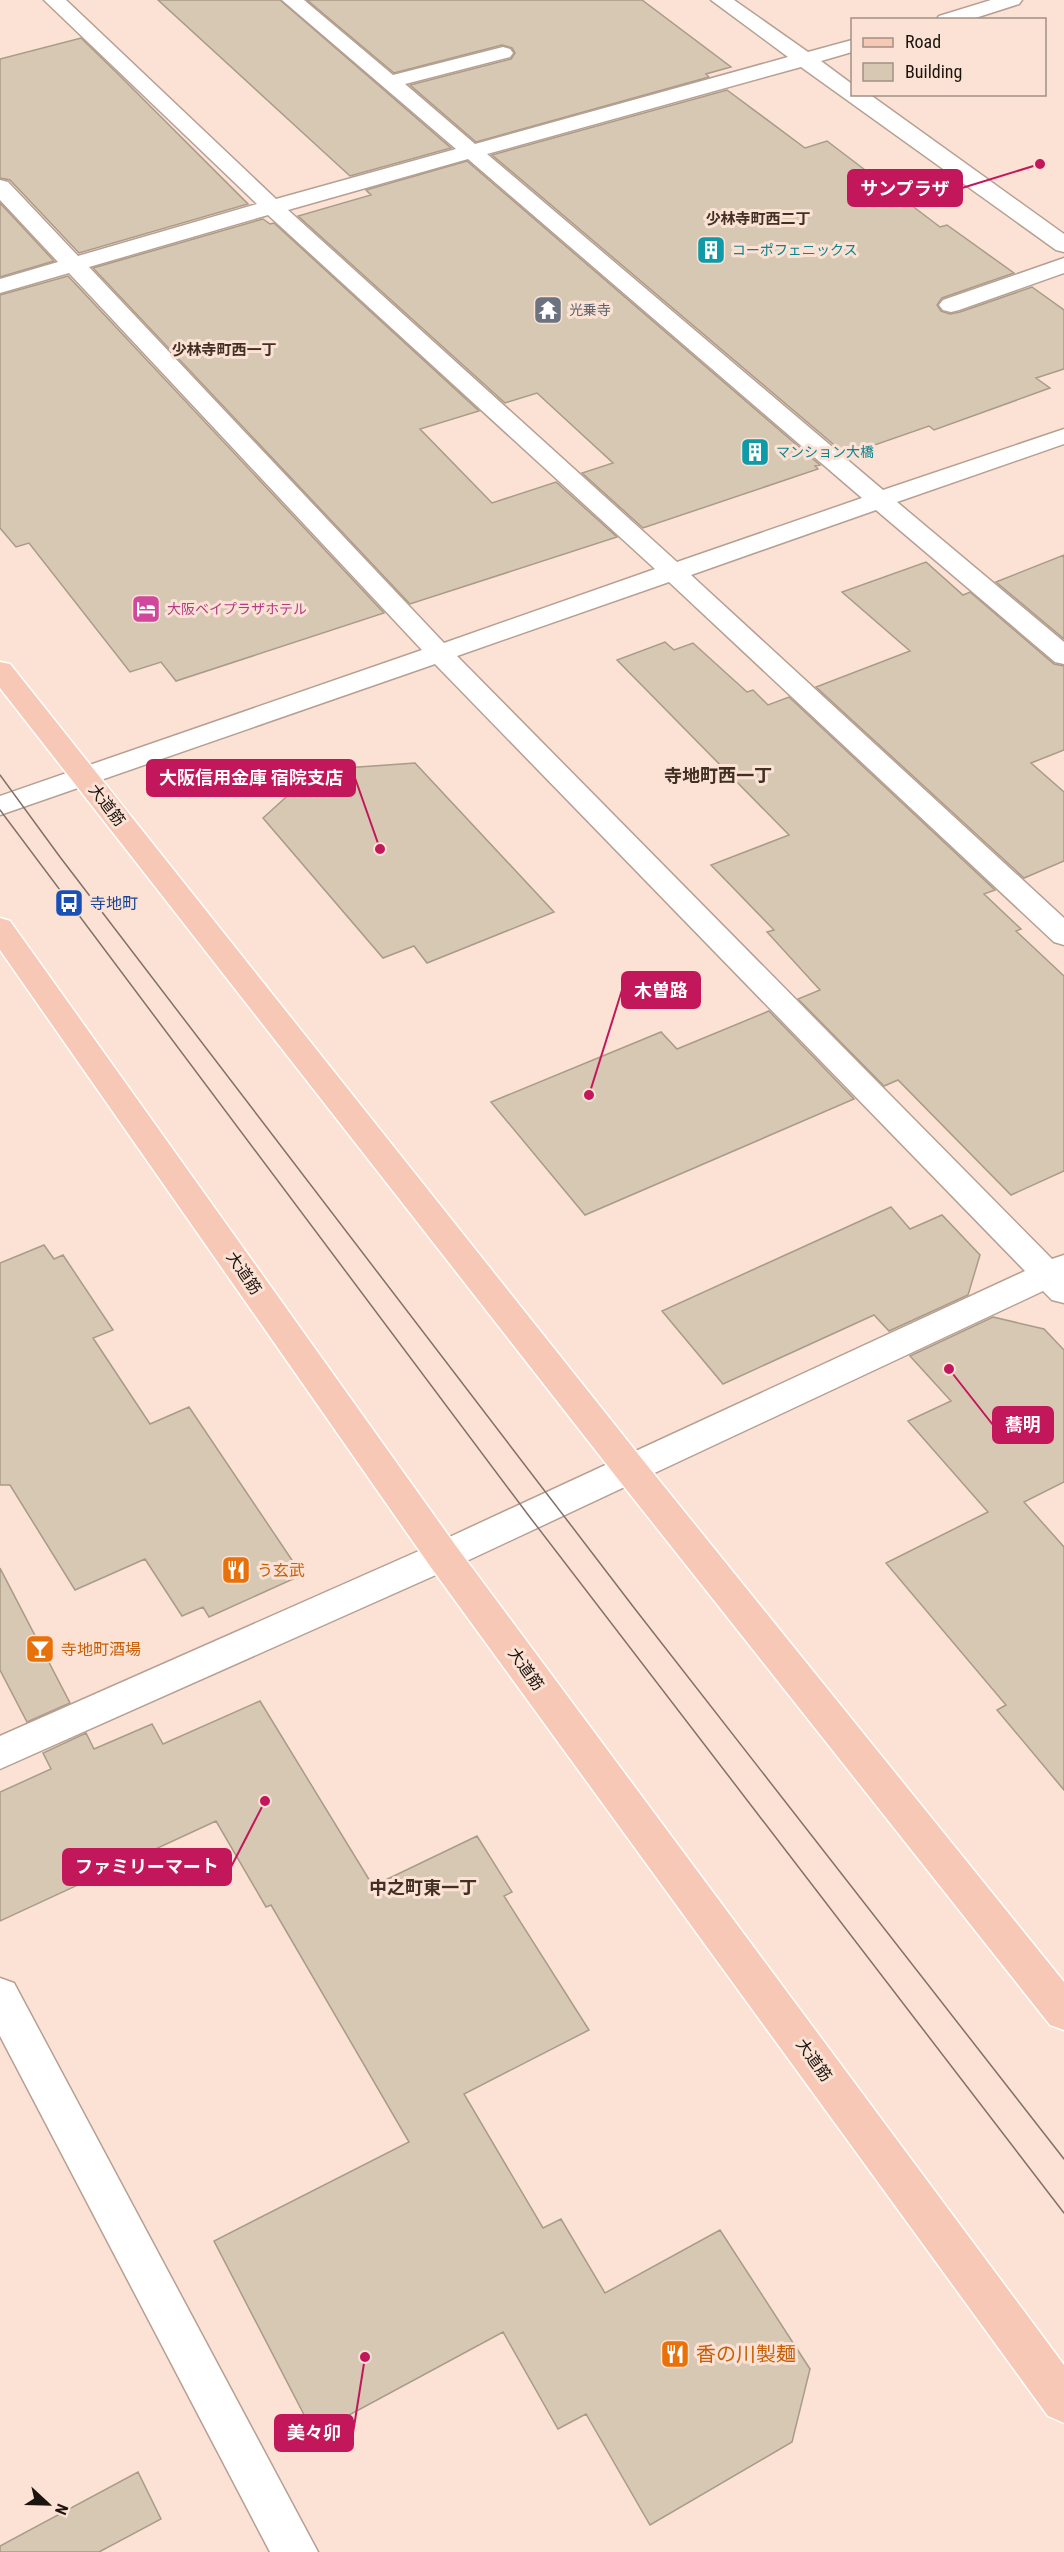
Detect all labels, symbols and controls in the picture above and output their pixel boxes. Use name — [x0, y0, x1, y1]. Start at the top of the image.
legend — [851, 18, 1046, 96]
text: Road — [905, 31, 941, 52]
text: Building — [905, 61, 962, 82]
callout: サンプラザ — [848, 170, 962, 206]
text: サンプラザ — [860, 178, 950, 199]
district label: 少林寺町西二丁 — [705, 210, 811, 228]
building icon: コーポフェニックス — [695, 234, 727, 266]
place label: コーポフェニックス — [732, 242, 858, 258]
temple icon: 光乗寺 — [532, 294, 564, 326]
place label: 光乗寺 — [569, 302, 611, 318]
district label: 少林寺町西一丁 — [171, 341, 277, 359]
building icon: マンション大橋 — [739, 436, 771, 468]
place label: マンション大橋 — [776, 444, 874, 460]
hotel icon: 大阪ベイプラザホテル — [130, 593, 162, 625]
place label: 大阪ベイプラザホテル — [167, 601, 307, 617]
callout: 大阪信用金庫 宿院支店 — [147, 760, 355, 796]
district label: 寺地町西一丁 — [664, 765, 772, 786]
text: 大阪信用金庫 宿院支店 — [159, 767, 343, 788]
street label: 大道筋 — [85, 780, 129, 830]
bus stop icon: 寺地町 — [53, 887, 85, 919]
place label: 寺地町 — [90, 894, 138, 913]
callout: 木曽路 — [622, 972, 700, 1008]
text: 木曽路 — [634, 980, 688, 1001]
street label: 大道筋 — [222, 1248, 266, 1298]
callout: 蕎明 — [993, 1407, 1053, 1443]
text: 蕎明 — [1005, 1414, 1041, 1435]
restaurant icon: う玄武 — [220, 1554, 252, 1586]
place label: う玄武 — [257, 1561, 305, 1580]
bar icon: 寺地町酒場 — [24, 1633, 56, 1665]
place label: 寺地町酒場 — [61, 1640, 141, 1659]
street label: 大道筋 — [504, 1644, 548, 1694]
callout: ファミリーマート — [63, 1849, 231, 1885]
text: ファミリーマート — [75, 1856, 219, 1877]
district label: 中之町東一丁 — [369, 1877, 477, 1898]
street label: 大道筋 — [792, 2035, 836, 2085]
restaurant icon: 香の川製麺 — [659, 2338, 691, 2370]
place label: 香の川製麺 — [696, 2342, 796, 2366]
callout: 美々卯 — [275, 2415, 353, 2451]
text: 美々卯 — [287, 2422, 341, 2443]
north arrow — [18, 2474, 78, 2534]
text: N — [51, 2501, 72, 2518]

